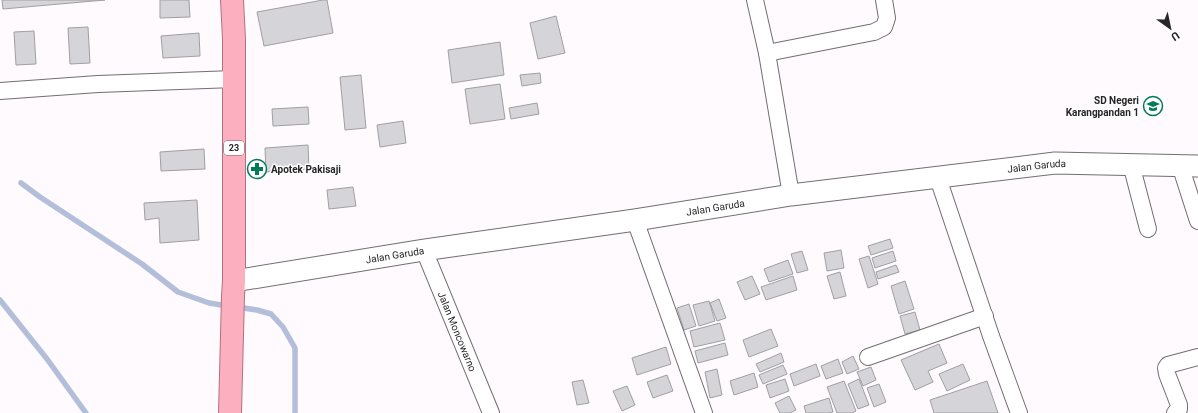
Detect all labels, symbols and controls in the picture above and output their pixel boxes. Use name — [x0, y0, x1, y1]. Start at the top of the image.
north arrow — [1150, 8, 1190, 48]
text: U — [1169, 29, 1182, 43]
place label: SD Negeri Karangpandan 1 — [1066, 95, 1139, 118]
school or university icon: SD Negeri Karangpandan 1 — [1142, 95, 1164, 117]
road number: 23 — [224, 141, 244, 155]
street label: Jalan Garuda — [1007, 157, 1066, 174]
pharmacy icon: Apotek Pakisaji — [246, 158, 268, 180]
place label: Apotek Pakisaji — [271, 164, 341, 175]
street label: Jalan Garuda — [685, 197, 745, 217]
street label: Jalan Garuda — [365, 245, 425, 265]
street label: Jalan Moncowarno — [436, 290, 479, 373]

